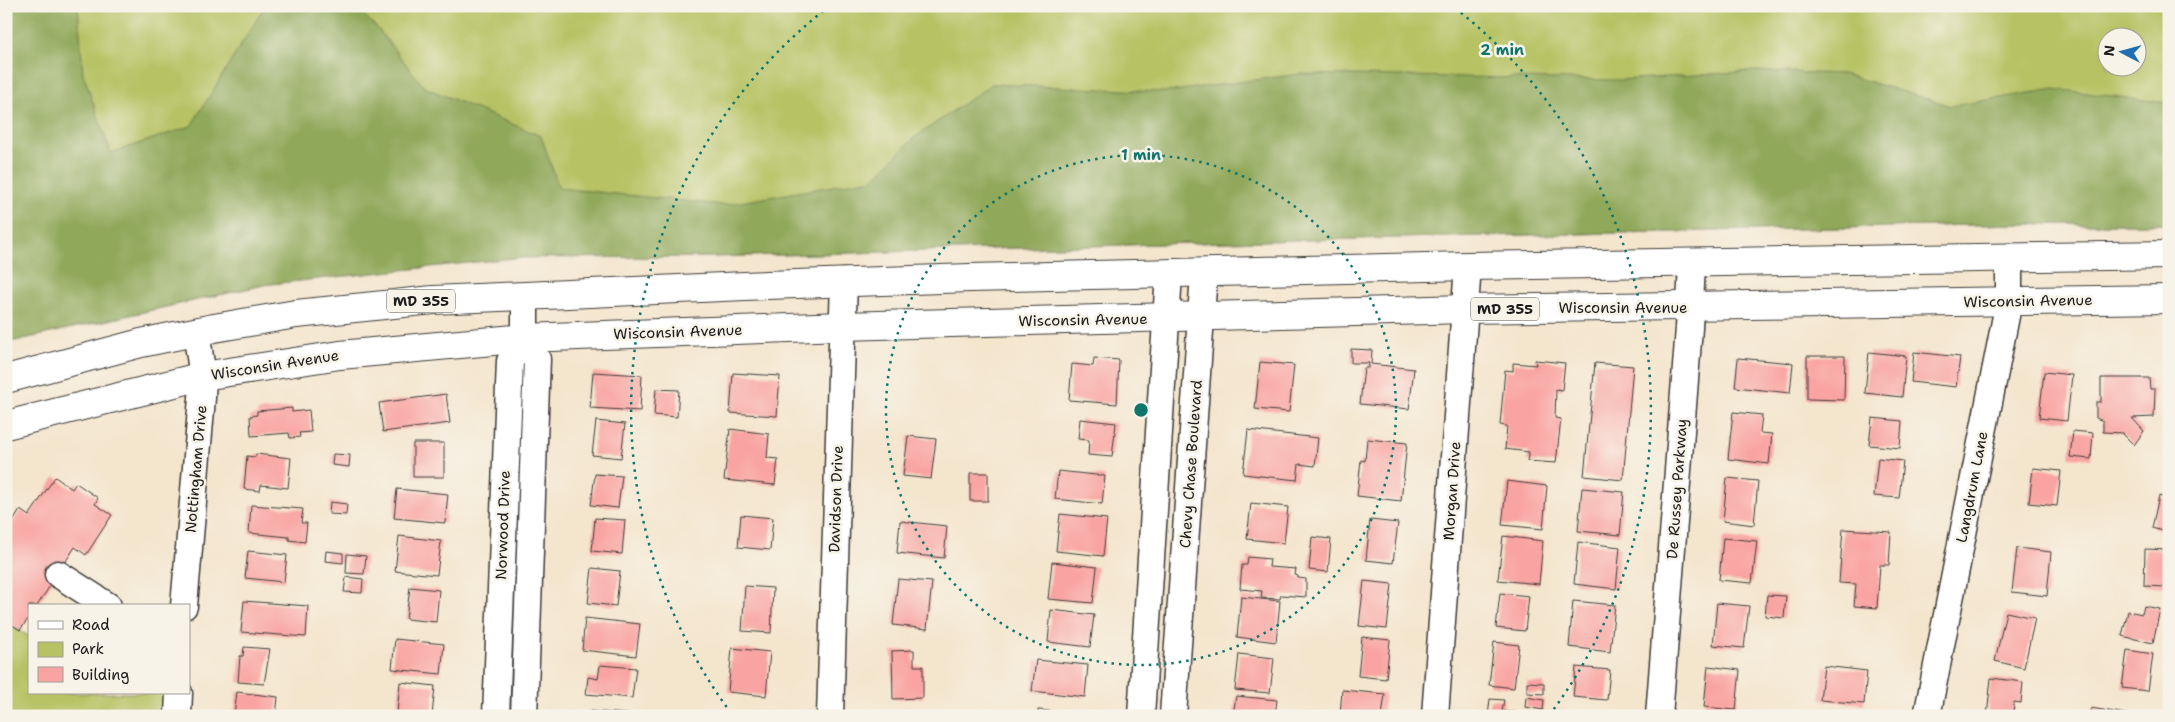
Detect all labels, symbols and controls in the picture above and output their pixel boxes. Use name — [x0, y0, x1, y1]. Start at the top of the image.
north arrow — [2098, 28, 2148, 78]
text: 2 min — [1480, 40, 1524, 60]
text: N — [2100, 44, 2119, 57]
text: 1 min — [1121, 145, 1161, 165]
road number: MD 355 — [387, 290, 455, 312]
street label: Wisconsin Avenue — [1963, 290, 2093, 312]
road number: MD 355 — [1471, 298, 1539, 320]
street label: Wisconsin Avenue — [1558, 298, 1688, 318]
street label: Wisconsin Avenue — [1018, 309, 1148, 331]
street label: Wisconsin Avenue — [613, 320, 743, 344]
street label: Wisconsin Avenue — [210, 345, 340, 385]
street label: Chevy Chase Boulevard — [1175, 379, 1207, 549]
centre of rings — [1132, 401, 1150, 419]
street label: Nottingham Drive — [180, 404, 212, 534]
street label: De Russey Parkway — [1662, 418, 1692, 560]
street label: Langdrum Lane — [1951, 430, 1993, 544]
street label: Morgan Drive — [1439, 441, 1465, 541]
street label: Davidson Drive — [824, 445, 848, 553]
street label: Norwood Drive — [491, 470, 515, 580]
legend — [28, 604, 190, 694]
text: Road — [72, 615, 110, 635]
text: Park — [72, 639, 104, 659]
text: Building — [72, 665, 129, 685]

